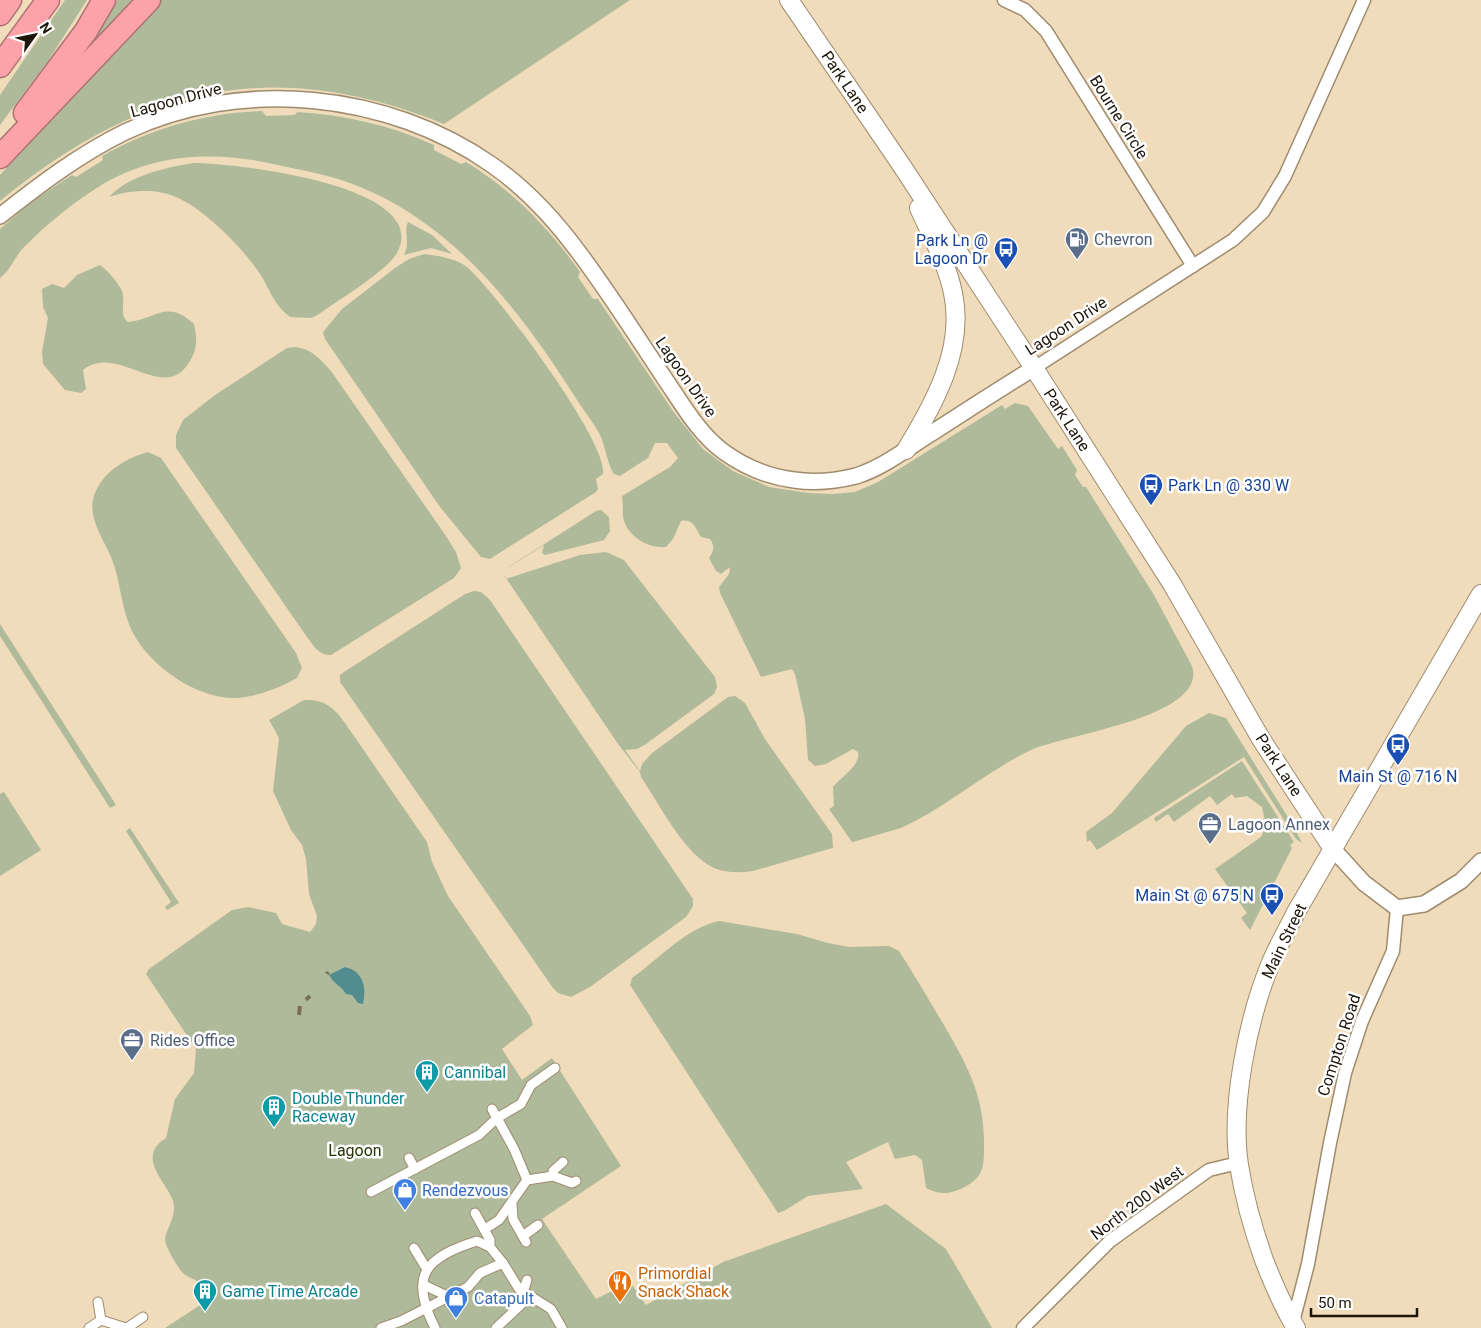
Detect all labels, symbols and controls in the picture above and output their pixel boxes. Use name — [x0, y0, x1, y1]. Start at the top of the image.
north arrow — [10, 10, 60, 60]
text: N — [36, 19, 55, 36]
street label: Park Lane — [817, 47, 873, 117]
street label: Bourne Circle — [1086, 72, 1152, 162]
street label: Lagoon Drive — [128, 79, 224, 121]
fuel station icon: Chevron — [1064, 226, 1090, 260]
place label: Chevron — [1094, 230, 1153, 249]
place label: Park Ln @ Lagoon Dr — [915, 231, 989, 268]
bus stop icon: Park Ln @ Lagoon Dr — [993, 236, 1019, 270]
street label: Lagoon Drive — [1022, 293, 1110, 359]
street label: Lagoon Drive — [651, 333, 721, 421]
street label: Park Lane — [1040, 385, 1094, 455]
bus stop icon: Park Ln @ 330 W — [1138, 472, 1164, 506]
place label: Park Ln @ 330 W — [1168, 476, 1289, 495]
street label: Park Lane — [1252, 730, 1306, 800]
bus stop icon: Main St @ 716 N — [1385, 732, 1411, 766]
place label: Main St @ 716 N — [1339, 767, 1457, 786]
office icon: Lagoon Annex — [1197, 811, 1223, 845]
place label: Lagoon Annex — [1228, 815, 1330, 834]
bus stop icon: Main St @ 675 N — [1259, 882, 1285, 916]
place label: Main St @ 675 N — [1135, 886, 1254, 905]
street label: Main Street — [1258, 900, 1310, 982]
street label: Compton Road — [1314, 992, 1364, 1098]
office icon: Rides Office — [119, 1027, 145, 1061]
place label: Rides Office — [150, 1031, 235, 1050]
building icon: Cannibal — [414, 1059, 440, 1093]
place label: Cannibal — [444, 1063, 506, 1082]
place label: Double Thunder Raceway — [292, 1089, 405, 1126]
building icon: Double Thunder Raceway — [261, 1094, 287, 1128]
park label: Lagoon — [328, 1141, 382, 1160]
street label: North 200 West — [1087, 1162, 1187, 1244]
shop icon: Rendezvous — [392, 1177, 418, 1211]
place label: Rendezvous — [422, 1181, 508, 1200]
place label: Primordial Snack Shack — [638, 1264, 730, 1301]
restaurant icon: Primordial Snack Shack — [607, 1269, 633, 1303]
building icon: Game Time Arcade — [192, 1278, 218, 1312]
place label: Game Time Arcade — [222, 1282, 358, 1301]
shop icon: Catapult — [443, 1285, 469, 1319]
scale bar — [1311, 1286, 1417, 1318]
place label: Catapult — [474, 1289, 534, 1308]
text: 50 m — [1318, 1294, 1352, 1312]

